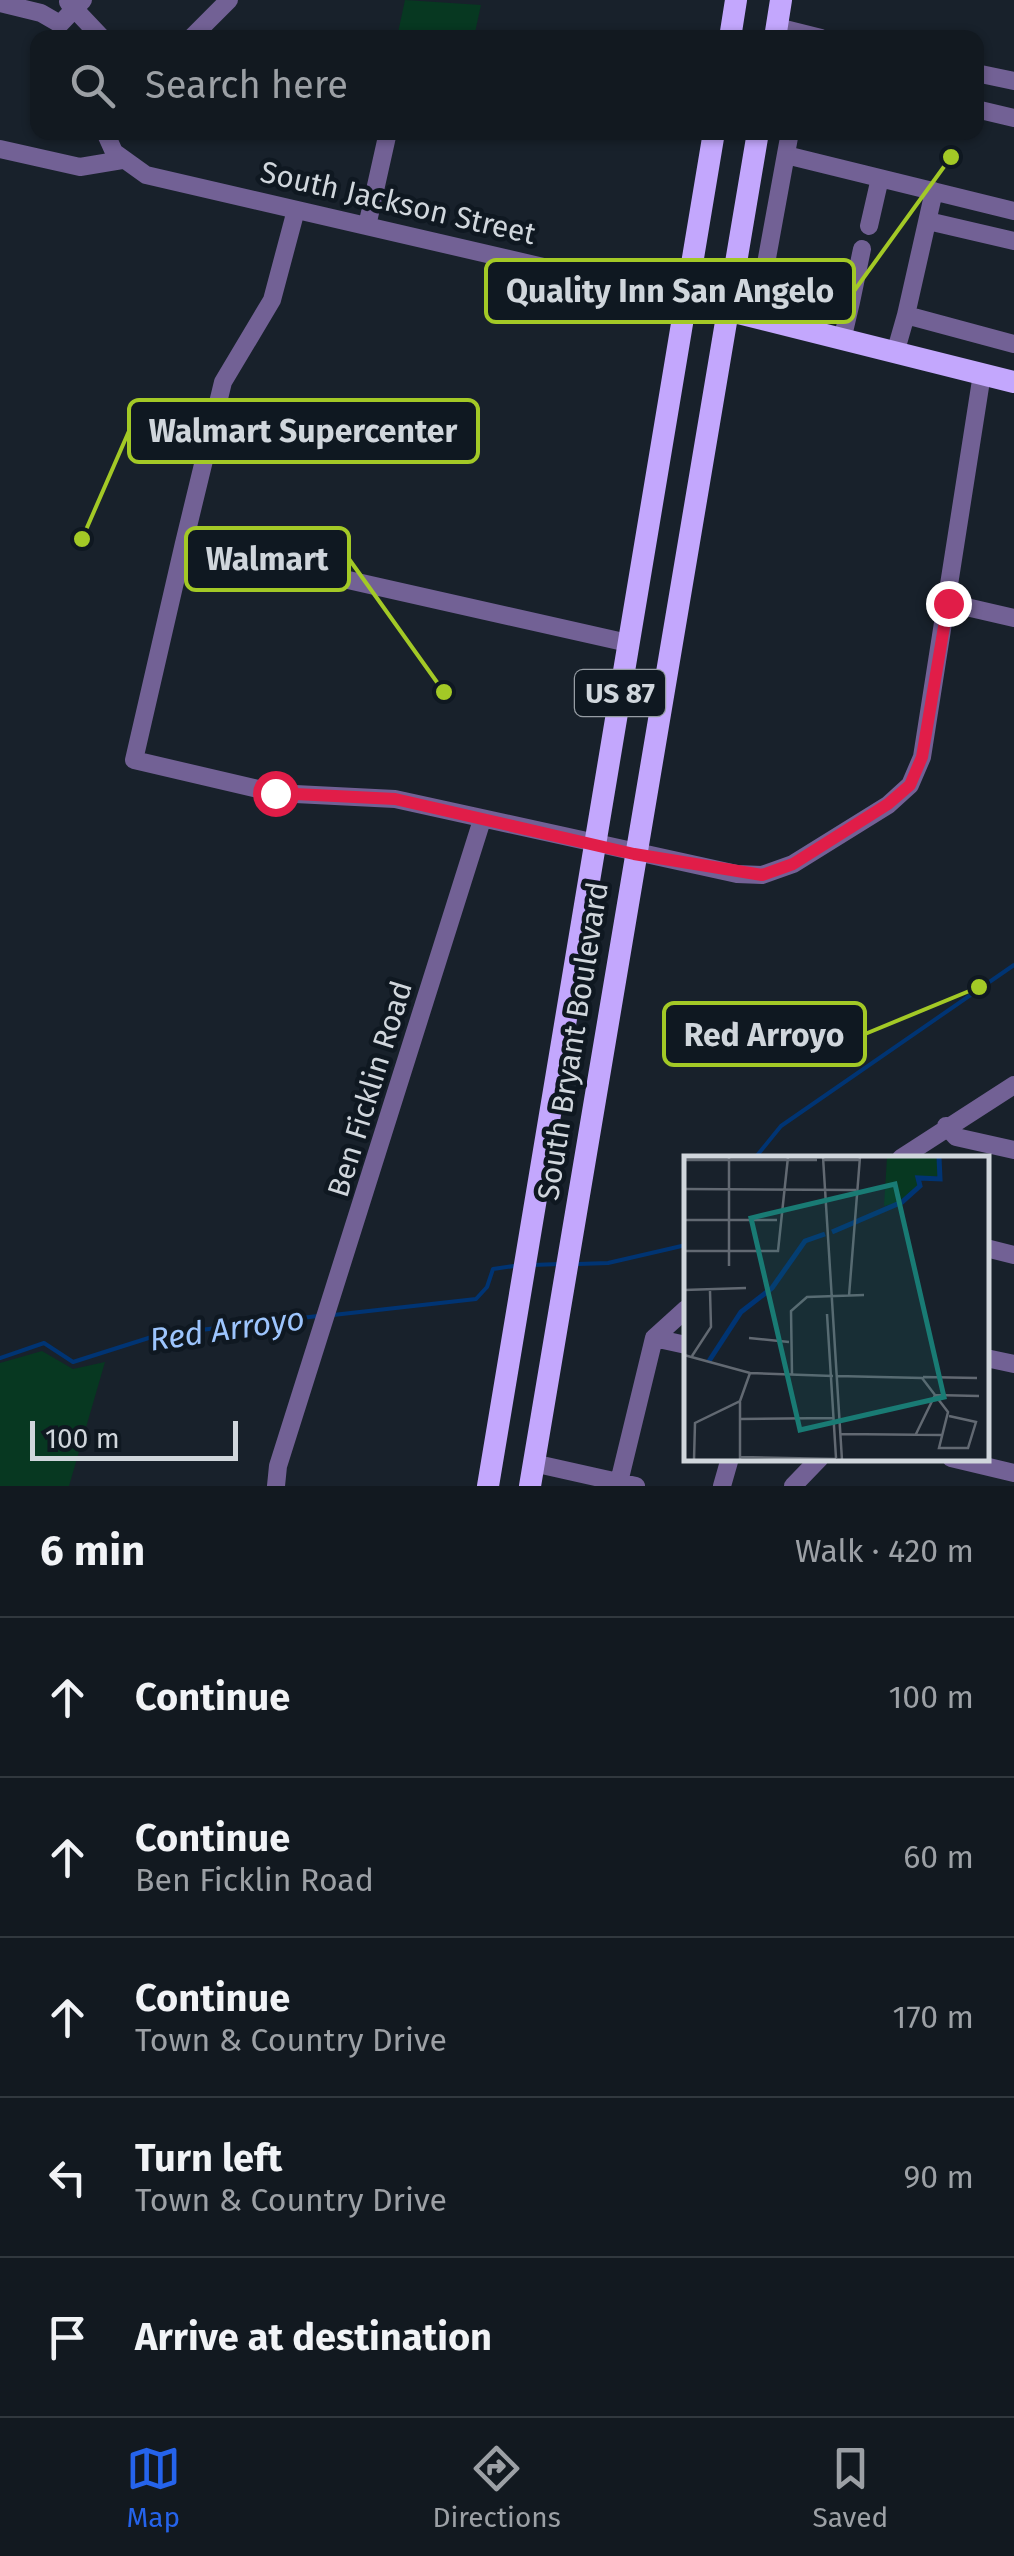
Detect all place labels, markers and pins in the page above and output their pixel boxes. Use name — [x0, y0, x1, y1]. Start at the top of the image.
callout: Quality Inn San Angelo — [486, 260, 854, 322]
callout: Walmart Supercenter — [129, 400, 478, 462]
callout: Walmart — [186, 528, 349, 590]
callout: Red Arroyo — [664, 1003, 865, 1065]

